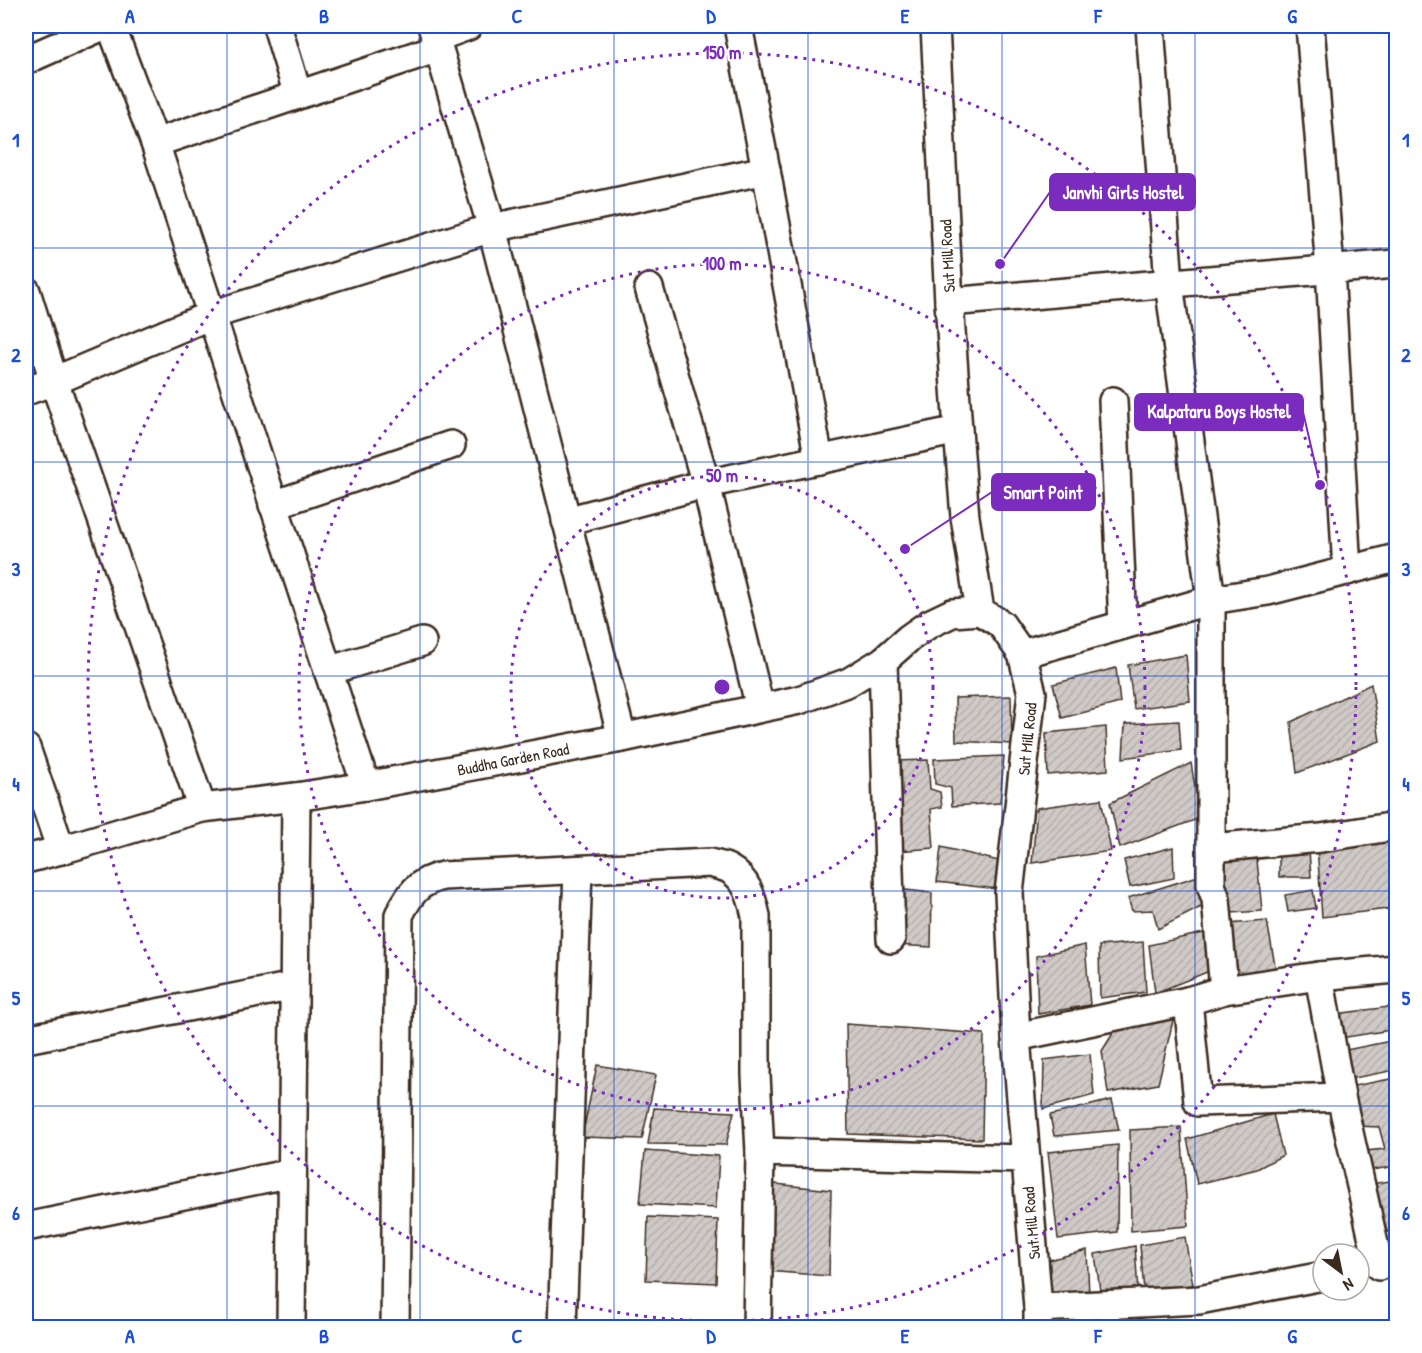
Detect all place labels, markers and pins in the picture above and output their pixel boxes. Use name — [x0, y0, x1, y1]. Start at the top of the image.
callout: Janvhi Girls Hostel — [1050, 174, 1195, 210]
callout: Kalpataru Boys Hostel — [1135, 394, 1303, 430]
callout: Smart Point — [992, 474, 1095, 510]
centre of rings — [712, 677, 732, 697]

